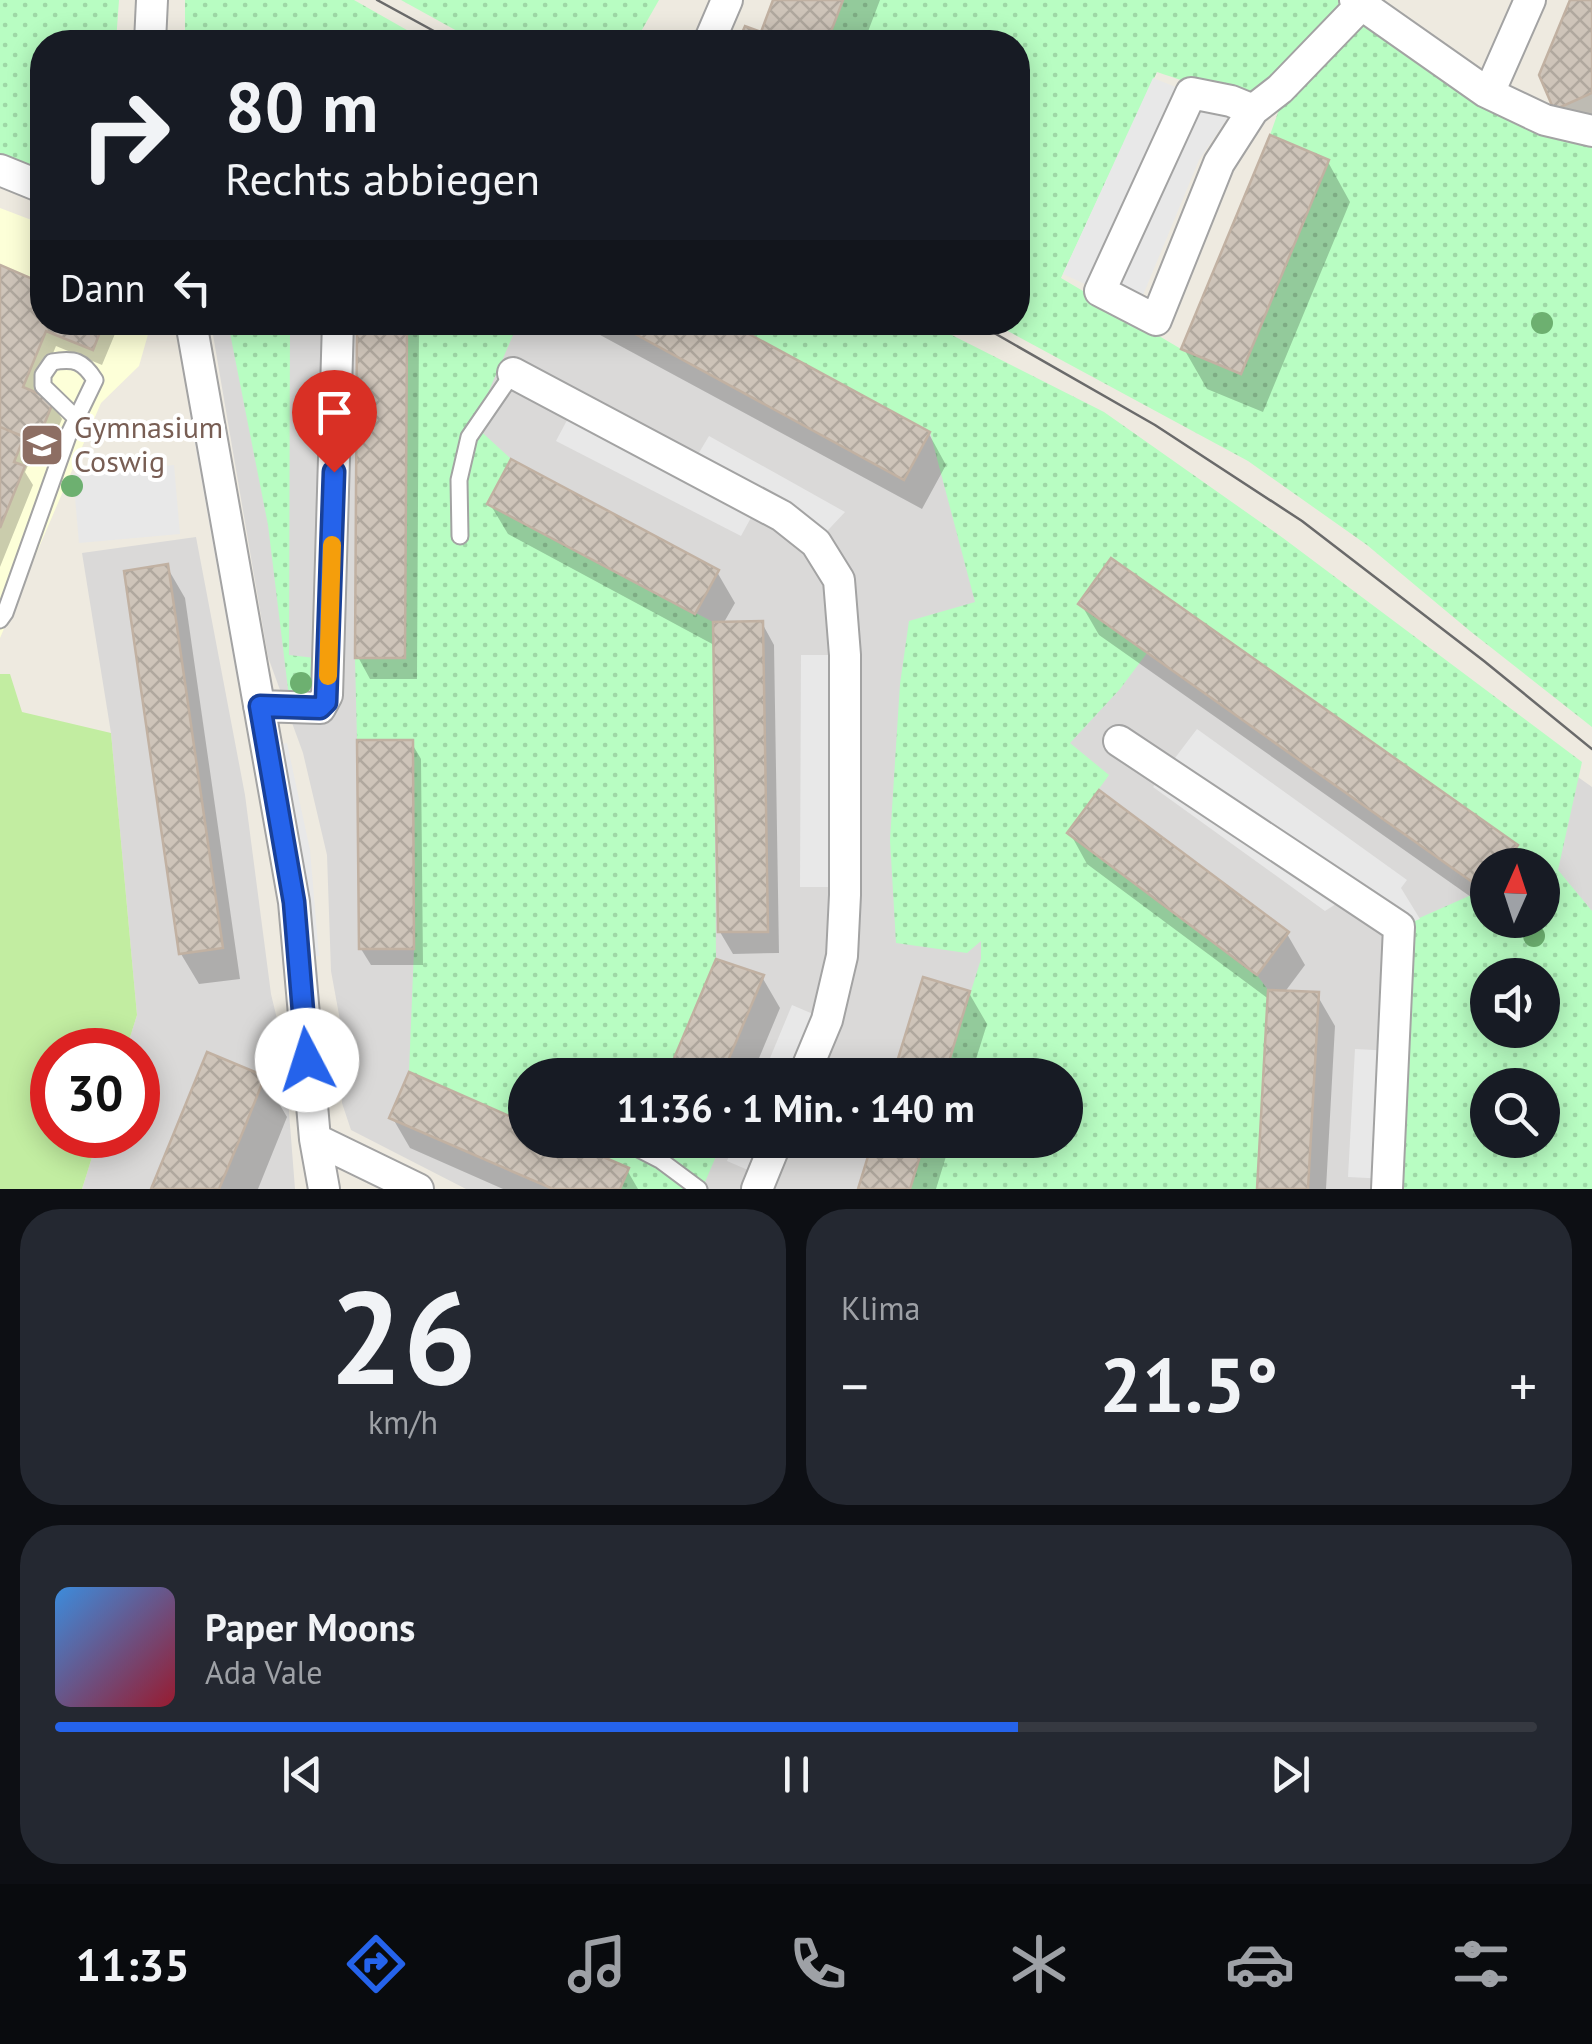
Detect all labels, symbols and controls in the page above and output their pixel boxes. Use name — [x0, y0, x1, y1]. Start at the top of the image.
text: 80 m — [225, 61, 378, 151]
icon: right — [60, 70, 190, 200]
text: Rechts abbiegen — [225, 149, 540, 207]
icon: left — [165, 260, 220, 315]
text: Dann — [60, 263, 145, 312]
pin — [292, 370, 377, 473]
icon: arrive — [307, 385, 362, 440]
place label: Gymnasium Coswig — [74, 407, 223, 480]
school or university icon: Gymnasium Coswig — [19, 422, 65, 468]
north arrow — [1470, 848, 1560, 938]
map controls — [1470, 848, 1560, 1158]
button: sound — [1470, 958, 1560, 1048]
position arrow — [255, 1008, 359, 1112]
speed limit sign: 30 — [30, 1028, 160, 1158]
button: search — [1470, 1068, 1560, 1158]
text: 11:36 · 1 Min. · 140 m — [616, 1083, 975, 1132]
text: 26 — [329, 1252, 477, 1420]
text: Klima — [841, 1287, 920, 1329]
text: 21.5° — [1100, 1336, 1278, 1433]
text: − — [841, 1350, 869, 1421]
text: + — [1509, 1350, 1537, 1421]
text: km/h — [368, 1401, 438, 1443]
text: Paper Moons — [205, 1602, 415, 1651]
text: Ada Vale — [205, 1651, 322, 1693]
icon: previous — [275, 1747, 330, 1802]
icon: pause — [769, 1747, 824, 1802]
icon: next — [1263, 1747, 1318, 1802]
icon: directions — [341, 1929, 411, 1999]
icon: music — [562, 1929, 632, 1999]
icon: phone — [783, 1929, 853, 1999]
icon: climate — [1004, 1929, 1074, 1999]
icon: car — [1225, 1929, 1295, 1999]
icon: filters — [1446, 1929, 1516, 1999]
text: 11:35 — [76, 1935, 190, 1993]

